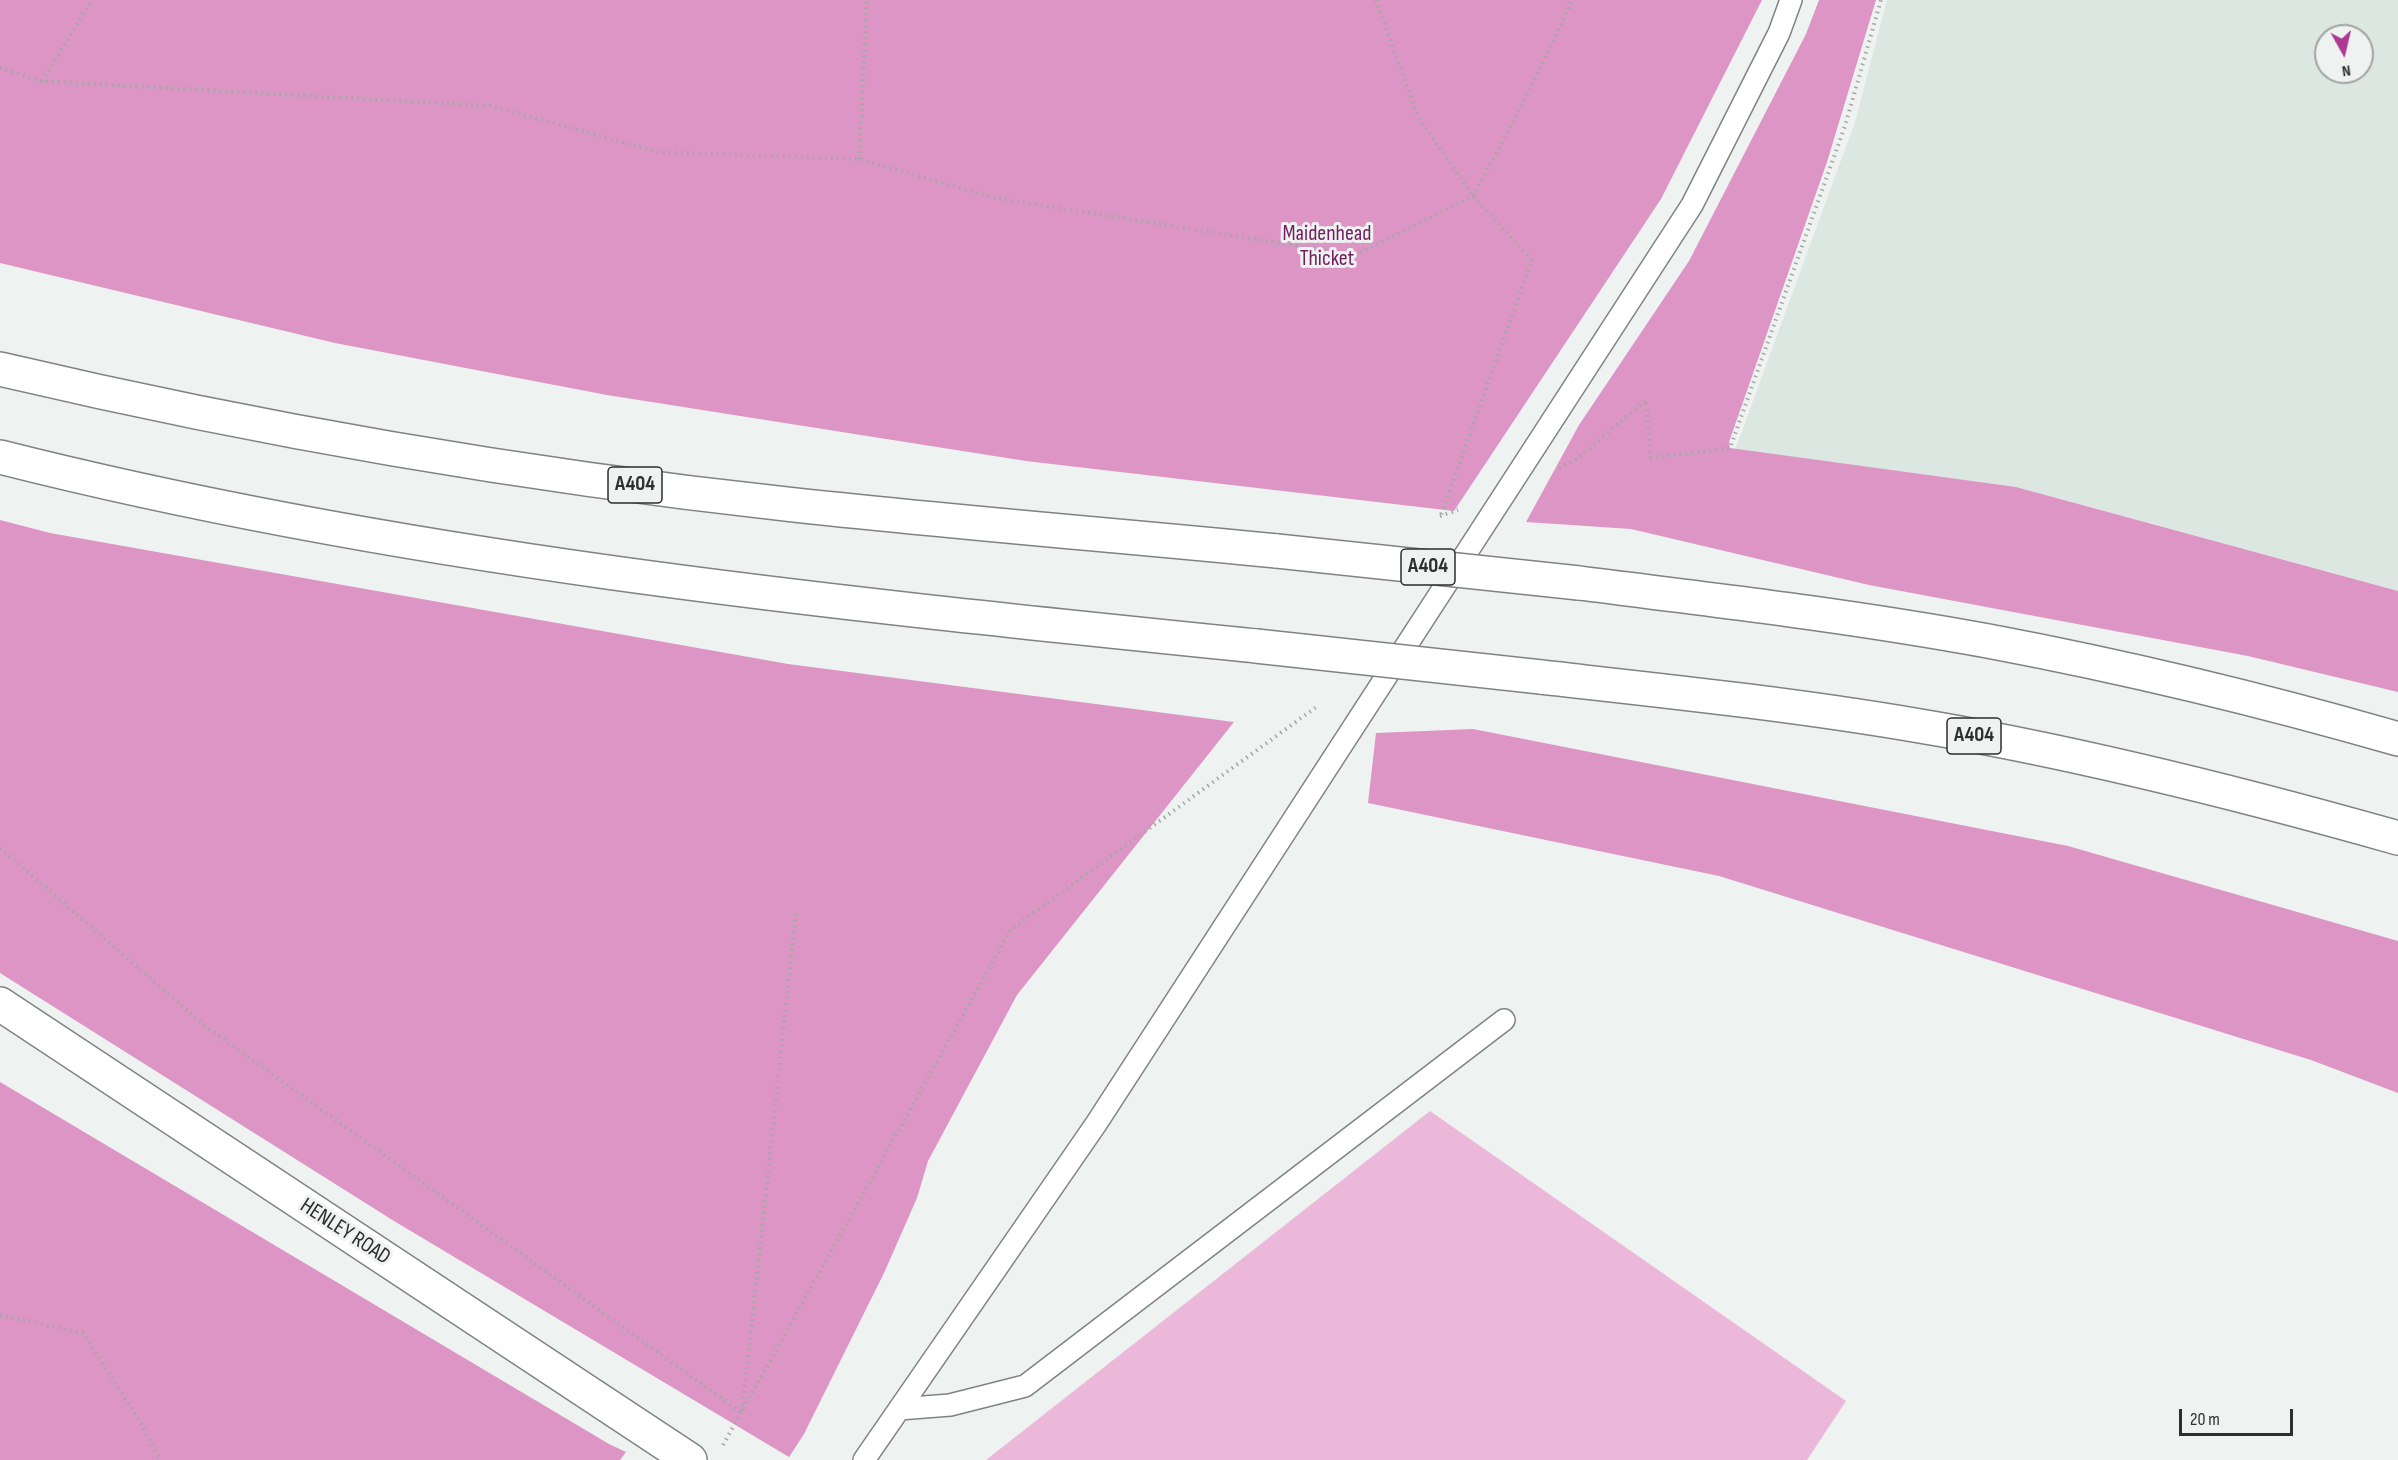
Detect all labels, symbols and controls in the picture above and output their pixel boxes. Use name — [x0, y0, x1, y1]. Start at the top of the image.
north arrow — [2314, 24, 2374, 84]
text: N — [2341, 60, 2352, 80]
park label: Maidenhead Thicket — [1283, 221, 1371, 272]
road number: A404 — [608, 467, 662, 503]
road number: A404 — [1401, 549, 1455, 585]
road number: A404 — [1947, 718, 2001, 754]
street label: HENLEY ROAD — [295, 1193, 395, 1271]
scale bar — [2182, 1397, 2296, 1435]
text: 20 m — [2190, 1409, 2220, 1430]

